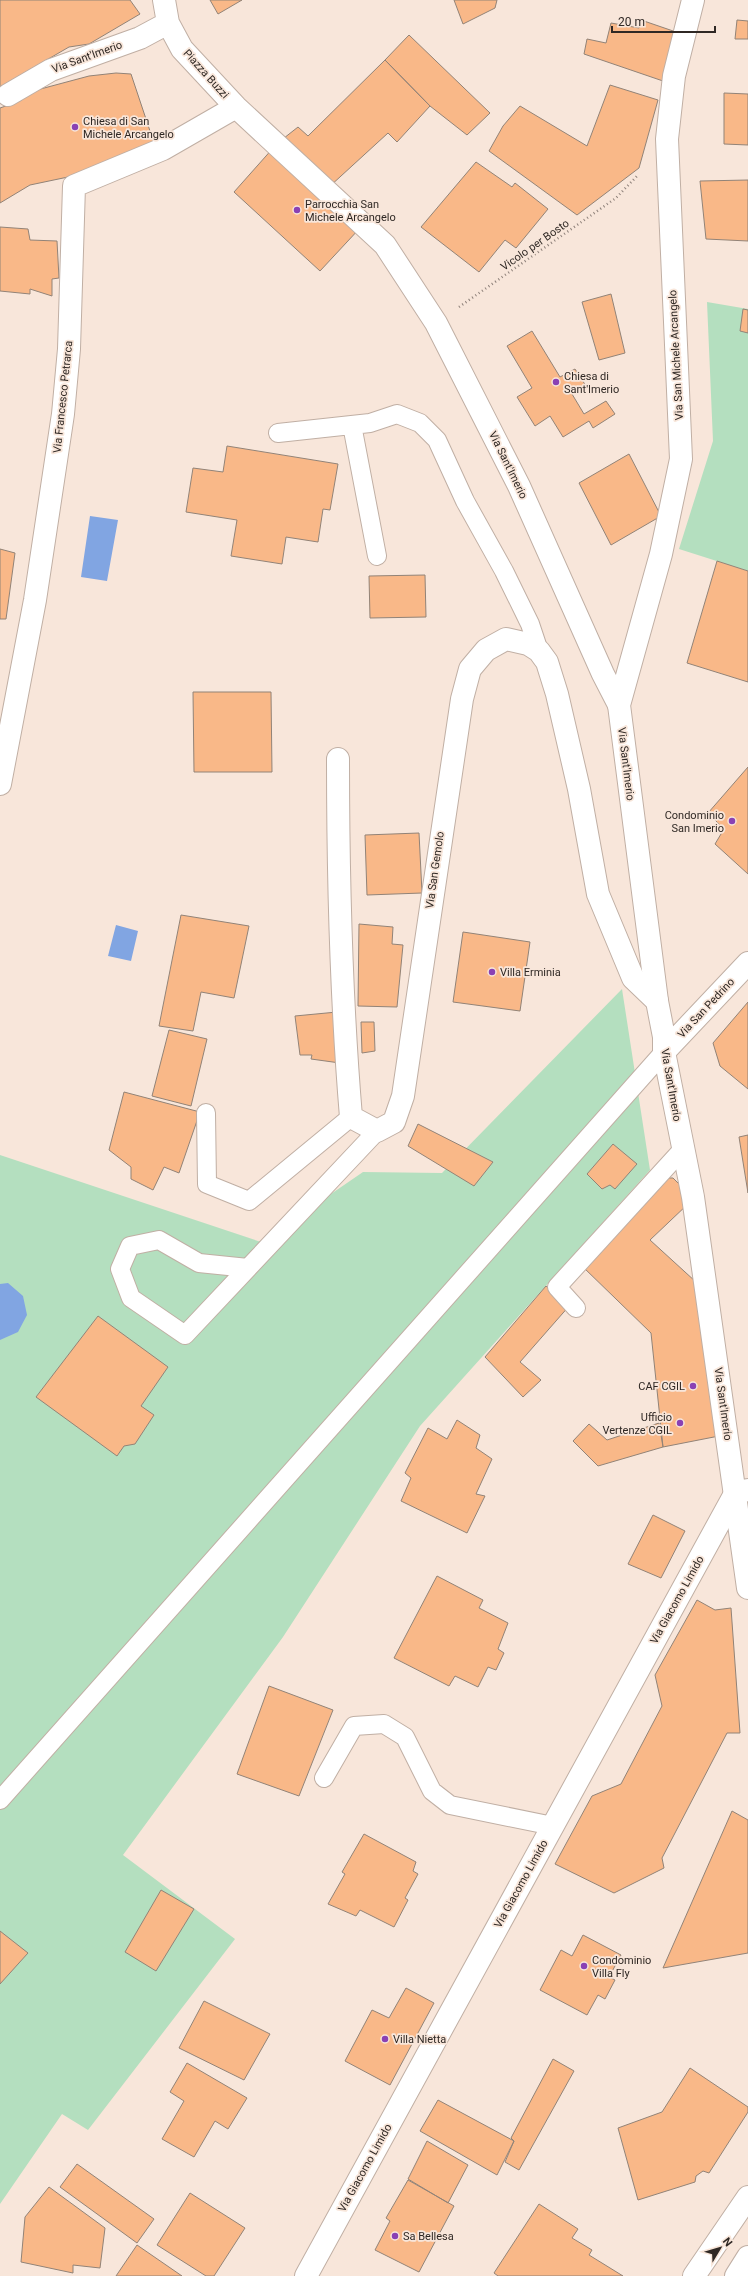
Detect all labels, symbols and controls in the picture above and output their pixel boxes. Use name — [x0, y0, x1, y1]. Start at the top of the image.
scale bar — [612, 8, 715, 34]
text: 20 m — [618, 15, 645, 29]
street label: Via Sant'Imerio — [50, 38, 124, 76]
street label: Piazza Buzzi — [181, 47, 231, 101]
place label: Chiesa di San Michele Arcangelo — [83, 115, 174, 141]
marker: Chiesa di San Michele Arcangelo — [70, 122, 80, 132]
place label: Parrocchia San Michele Arcangelo — [305, 198, 396, 224]
marker: Parrocchia San Michele Arcangelo — [292, 205, 302, 215]
street label: Vicolo per Bosto — [498, 217, 572, 273]
street label: Via San Michele Arcangelo — [666, 290, 686, 420]
street label: Via Francesco Petrarca — [51, 340, 75, 454]
place label: Chiesa di Sant'Imerio — [564, 370, 619, 396]
marker: Chiesa di Sant'Imerio — [551, 377, 561, 387]
street label: Via Sant'Imerio — [486, 429, 530, 501]
street label: Via Sant'Imerio — [615, 727, 637, 801]
place label: Condominio San Imerio — [665, 809, 724, 835]
marker: Condominio San Imerio — [727, 816, 737, 826]
street label: Via San Gemolo — [423, 831, 447, 909]
place label: Villa Erminia — [500, 966, 561, 979]
marker: Villa Erminia — [487, 967, 497, 977]
street label: Via San Pedrino — [675, 975, 737, 1041]
street label: Via Sant'Imerio — [658, 1048, 684, 1122]
street label: Via Sant'Imerio — [711, 1367, 735, 1441]
place label: CAF CGIL — [638, 1380, 685, 1393]
marker: CAF CGIL — [688, 1381, 698, 1391]
place label: Ufficio Vertenze CGIL — [602, 1411, 672, 1437]
marker: Ufficio Vertenze CGIL — [675, 1418, 685, 1428]
street label: Via Giacomo Limido — [647, 1554, 707, 1646]
street label: Via Giacomo Limido — [491, 1838, 551, 1930]
place label: Condominio Villa Fly — [592, 1954, 651, 1980]
marker: Condominio Villa Fly — [579, 1961, 589, 1971]
place label: Villa Nietta — [393, 2033, 446, 2046]
marker: Villa Nietta — [380, 2034, 390, 2044]
street label: Via Giacomo Limido — [335, 2122, 395, 2214]
north arrow — [700, 2228, 740, 2268]
place label: Sa Bellesa — [403, 2230, 454, 2243]
marker: Sa Bellesa — [390, 2231, 400, 2241]
text: N — [720, 2235, 735, 2249]

